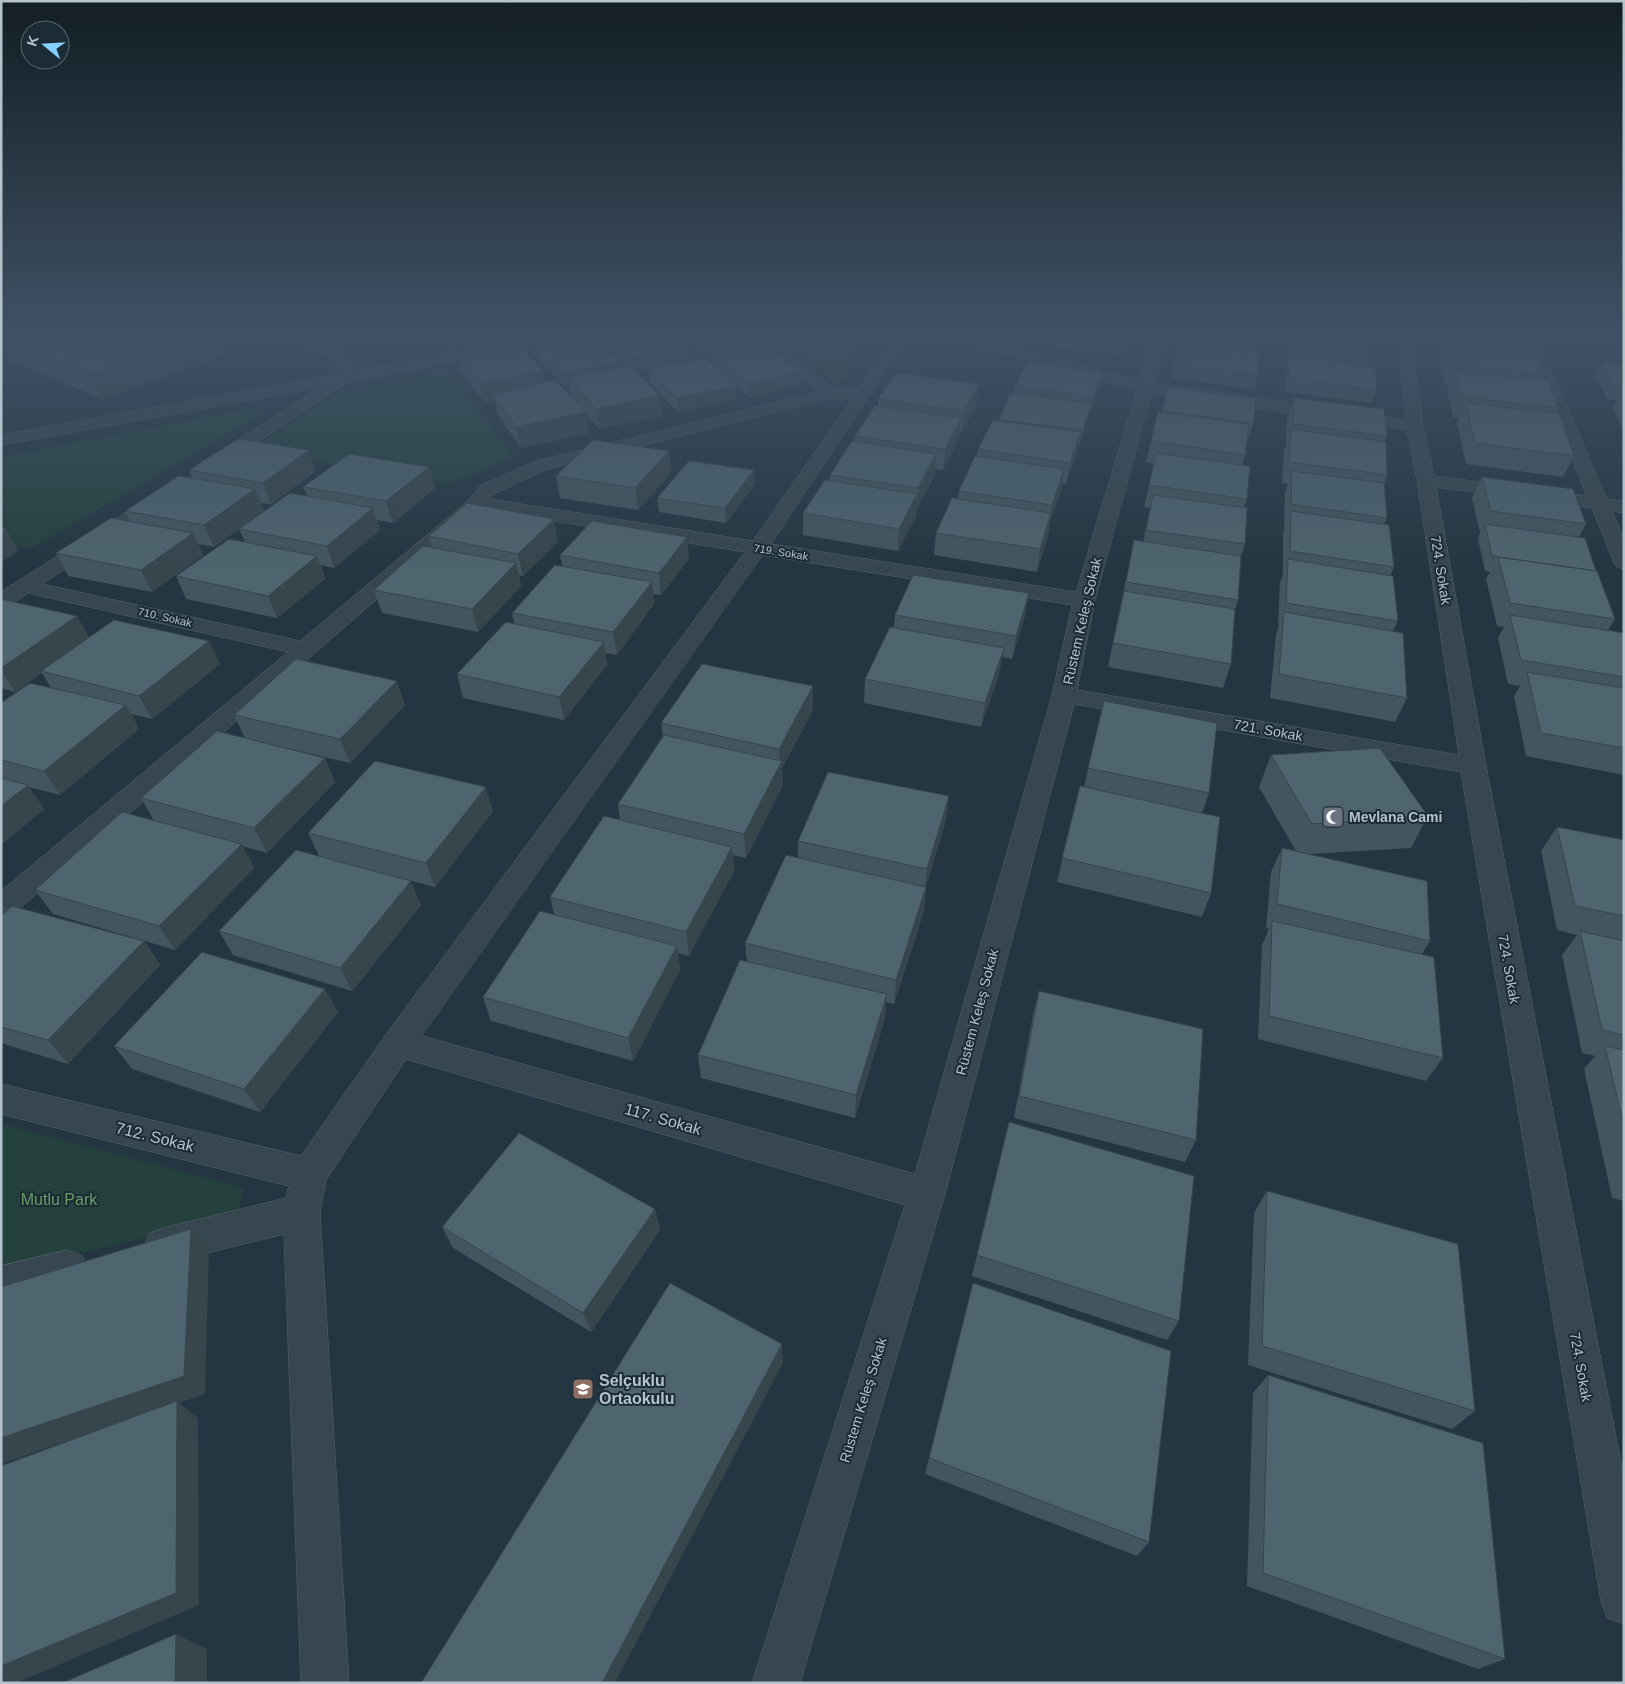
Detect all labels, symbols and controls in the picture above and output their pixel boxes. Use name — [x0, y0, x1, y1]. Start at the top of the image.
north arrow — [20, 20, 70, 70]
text: K — [23, 34, 42, 48]
street label: 724. Sokak — [1428, 534, 1455, 607]
street label: 719. Sokak — [753, 542, 810, 562]
street label: Rüstem Keleş Sokak — [1060, 555, 1105, 686]
street label: 710. Sokak — [137, 605, 194, 629]
street label: 721. Sokak — [1232, 716, 1305, 744]
mosque icon: Mevlana Cami — [1321, 805, 1345, 829]
place label: Mevlana Cami — [1349, 809, 1442, 825]
street label: 724. Sokak — [1495, 933, 1523, 1006]
street label: Rüstem Keleş Sokak — [952, 946, 1002, 1077]
street label: 117. Sokak — [623, 1100, 704, 1138]
street label: 712. Sokak — [114, 1119, 197, 1155]
park label: Mutlu Park — [21, 1191, 98, 1208]
street label: 724. Sokak — [1567, 1331, 1595, 1404]
street label: Rüstem Keleş Sokak — [836, 1335, 890, 1464]
place label: Selçuklu Ortaokulu — [599, 1372, 675, 1407]
school or university icon: Selçuklu Ortaokulu — [571, 1377, 595, 1401]

